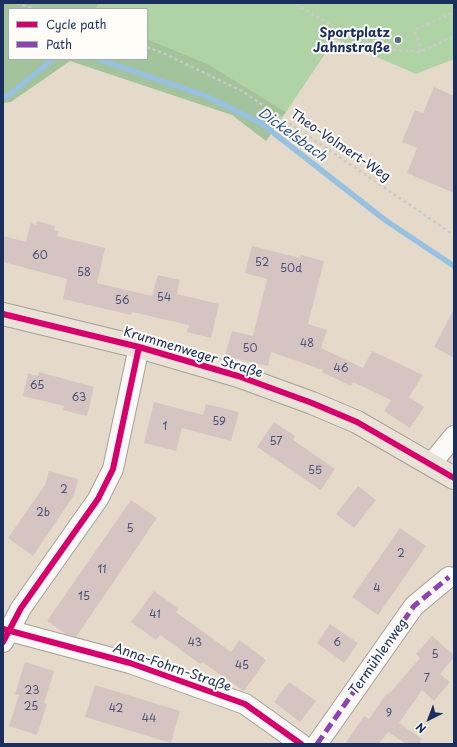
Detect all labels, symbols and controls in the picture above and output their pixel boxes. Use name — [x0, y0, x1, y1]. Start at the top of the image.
legend — [8, 8, 148, 60]
text: Cycle path — [46, 15, 107, 33]
place label: Sportplatz Jahnstraße — [313, 25, 390, 56]
text: Path — [46, 35, 72, 53]
marker: Sportplatz Jahnstraße — [393, 35, 403, 45]
water label: Dickelsbach — [255, 105, 329, 165]
street label: Theo-Volmert-Weg — [287, 107, 393, 185]
house number: 60 — [32, 249, 48, 263]
house number: 52 — [255, 256, 269, 270]
house number: 50d — [280, 262, 302, 276]
house number: 58 — [77, 266, 91, 280]
house number: 54 — [157, 291, 171, 305]
house number: 56 — [115, 294, 129, 308]
street label: Krummenweger Straße — [122, 324, 264, 382]
house number: 48 — [300, 337, 314, 351]
house number: 50 — [242, 342, 258, 356]
house number: 46 — [334, 362, 348, 376]
house number: 65 — [30, 379, 44, 393]
house number: 63 — [72, 391, 86, 405]
house number: 59 — [212, 415, 226, 429]
house number: 1 — [163, 420, 167, 434]
house number: 57 — [269, 435, 283, 449]
house number: 55 — [308, 464, 322, 478]
house number: 2 — [60, 483, 68, 497]
house number: 2b — [36, 506, 50, 520]
house number: 5 — [126, 522, 134, 536]
house number: 2 — [397, 547, 405, 561]
house number: 11 — [97, 563, 107, 577]
house number: 4 — [373, 582, 381, 596]
house number: 15 — [78, 590, 90, 604]
house number: 41 — [149, 608, 161, 622]
street label: Termühlenweg — [347, 616, 411, 698]
house number: 43 — [188, 636, 202, 650]
house number: 6 — [333, 636, 341, 650]
street label: Anna-Fohrn-Straße — [111, 640, 233, 696]
house number: 5 — [431, 648, 439, 662]
house number: 45 — [235, 659, 249, 673]
house number: 7 — [424, 672, 430, 686]
house number: 23 — [25, 684, 39, 698]
north arrow — [409, 699, 449, 739]
house number: 25 — [24, 700, 38, 714]
house number: 42 — [109, 702, 123, 716]
house number: 9 — [386, 707, 392, 721]
house number: 44 — [142, 712, 156, 726]
text: N — [412, 719, 430, 738]

